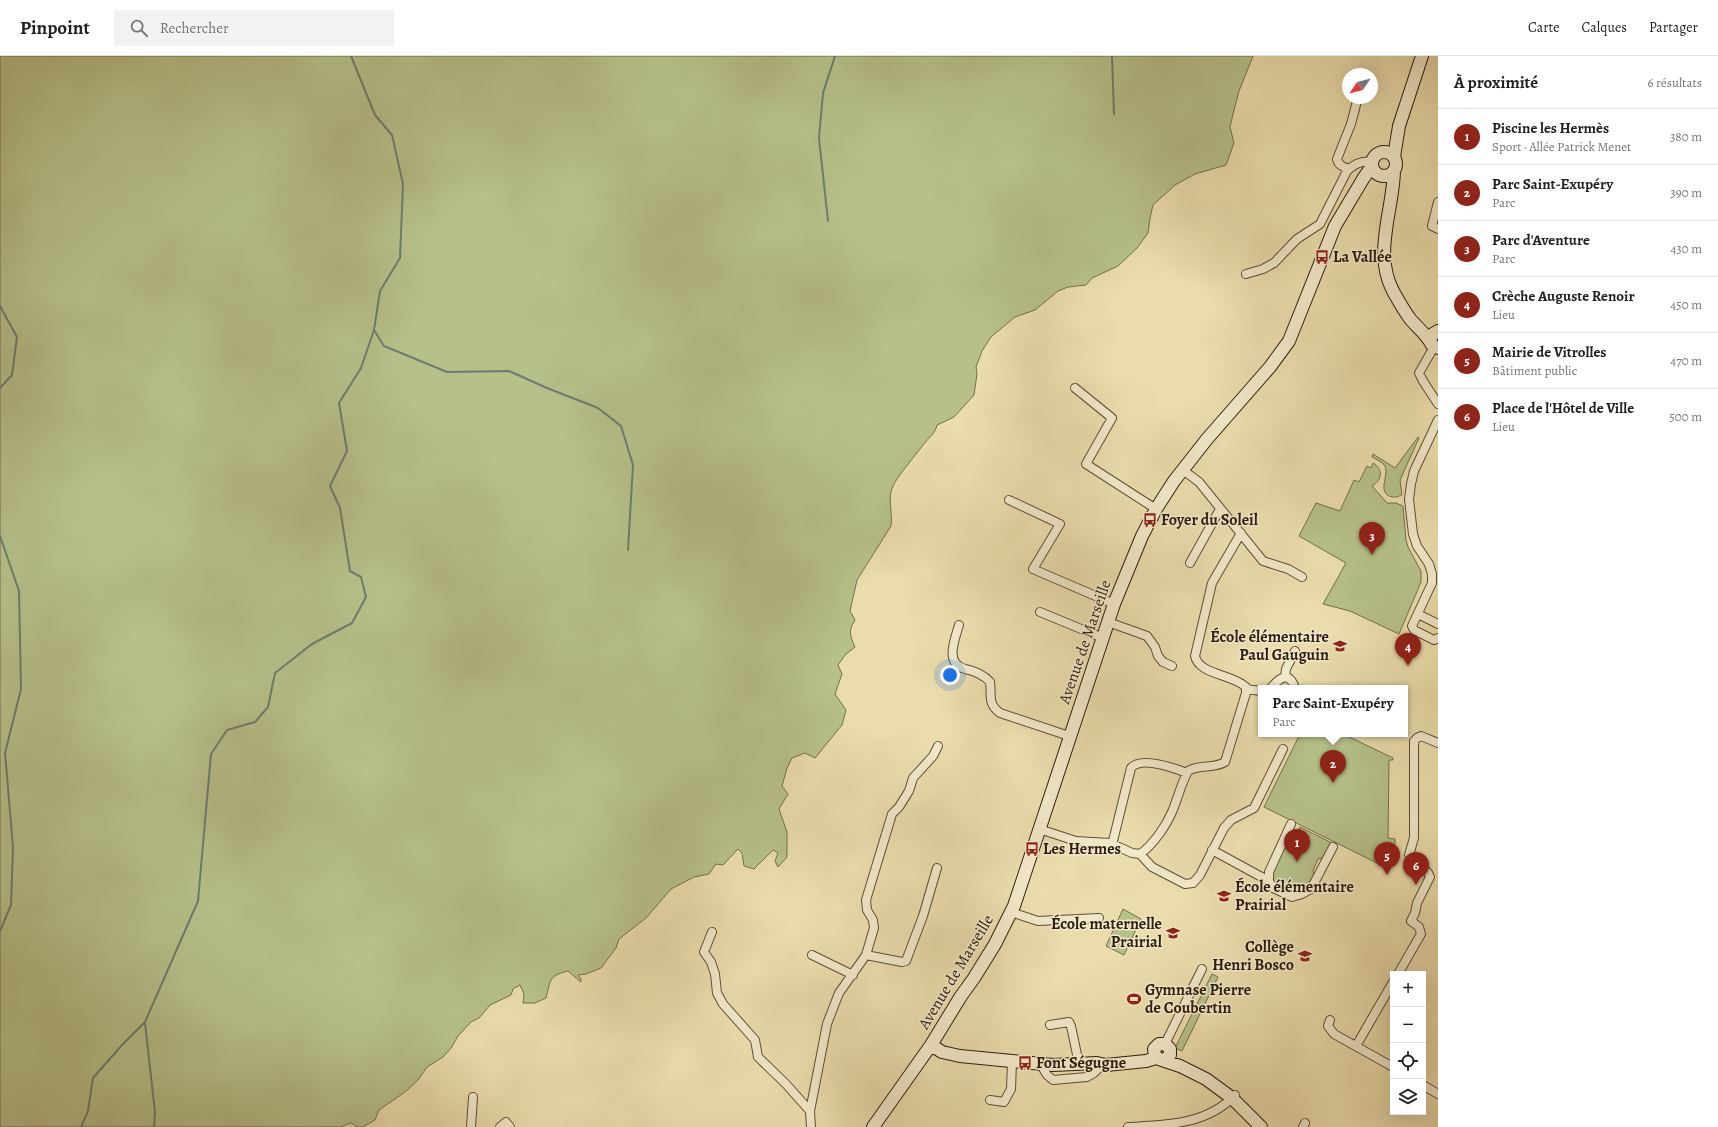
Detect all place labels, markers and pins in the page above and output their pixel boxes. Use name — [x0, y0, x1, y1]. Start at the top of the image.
place label: La Vallée — [1333, 246, 1392, 268]
bus stop icon: La Vallée — [1314, 249, 1330, 265]
place label: Foyer du Soleil — [1161, 509, 1259, 531]
bus stop icon: Foyer du Soleil — [1142, 512, 1158, 528]
pin: 3 — [1359, 522, 1385, 555]
place label: École élémentaire Paul Gauguin — [1210, 626, 1329, 666]
pin: 4 — [1395, 633, 1421, 666]
school or university icon: École élémentaire Paul Gauguin — [1332, 638, 1348, 654]
pin: 2 — [1320, 750, 1346, 783]
pin: 1 — [1284, 829, 1310, 862]
place label: Les Hermes — [1043, 838, 1121, 860]
bus stop icon: Les Hermes — [1024, 841, 1040, 857]
pin: 5 — [1374, 842, 1400, 875]
pin: 6 — [1403, 852, 1429, 885]
place label: École élémentaire Prairial — [1235, 876, 1354, 916]
school or university icon: École élémentaire Prairial — [1216, 888, 1232, 904]
place label: École maternelle Prairial — [1051, 913, 1163, 953]
school or university icon: École maternelle Prairial — [1165, 925, 1181, 941]
place label: Collège Henri Bosco — [1212, 936, 1294, 976]
school or university icon: Collège Henri Bosco — [1297, 948, 1313, 964]
place label: Gymnase Pierre de Coubertin — [1145, 979, 1251, 1019]
sports icon: Gymnase Pierre de Coubertin — [1126, 991, 1142, 1007]
place label: Font Ségugne — [1036, 1052, 1126, 1074]
bus stop icon: Font Ségugne — [1017, 1055, 1033, 1071]

